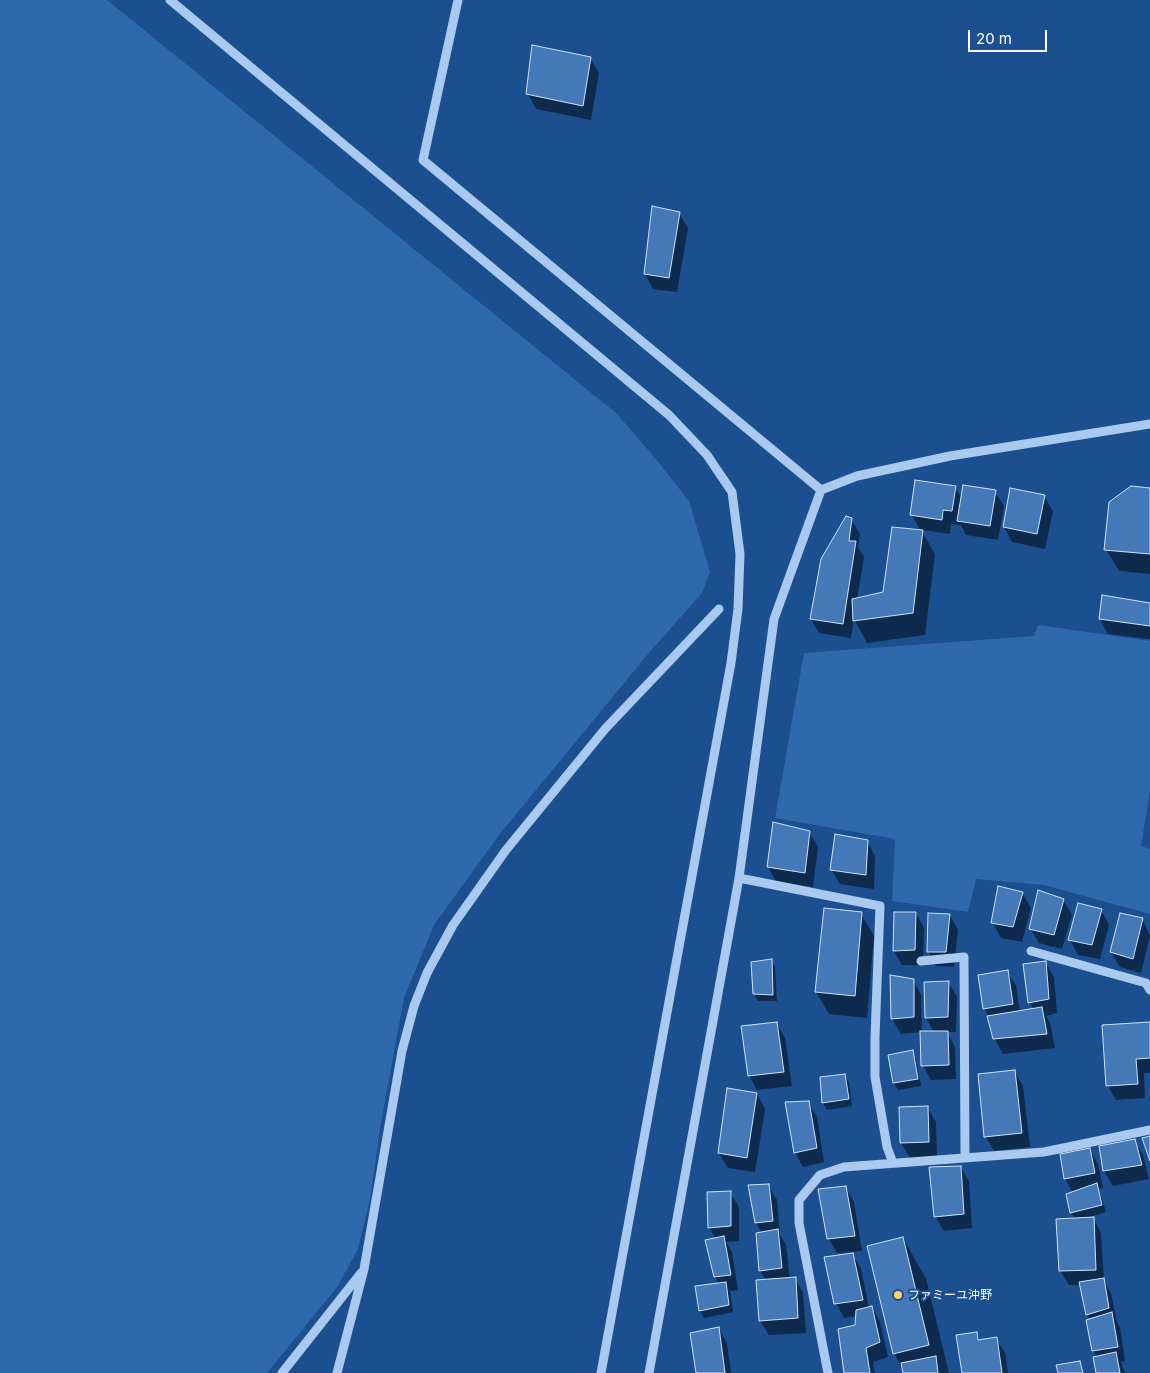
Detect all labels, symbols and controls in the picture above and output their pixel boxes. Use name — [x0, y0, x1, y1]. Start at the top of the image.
scale bar — [970, 20, 1049, 52]
text: 20 m — [976, 29, 1012, 48]
place label: ファミーユ沖野 — [908, 1288, 992, 1302]
marker: ファミーユ沖野 — [892, 1289, 904, 1301]

